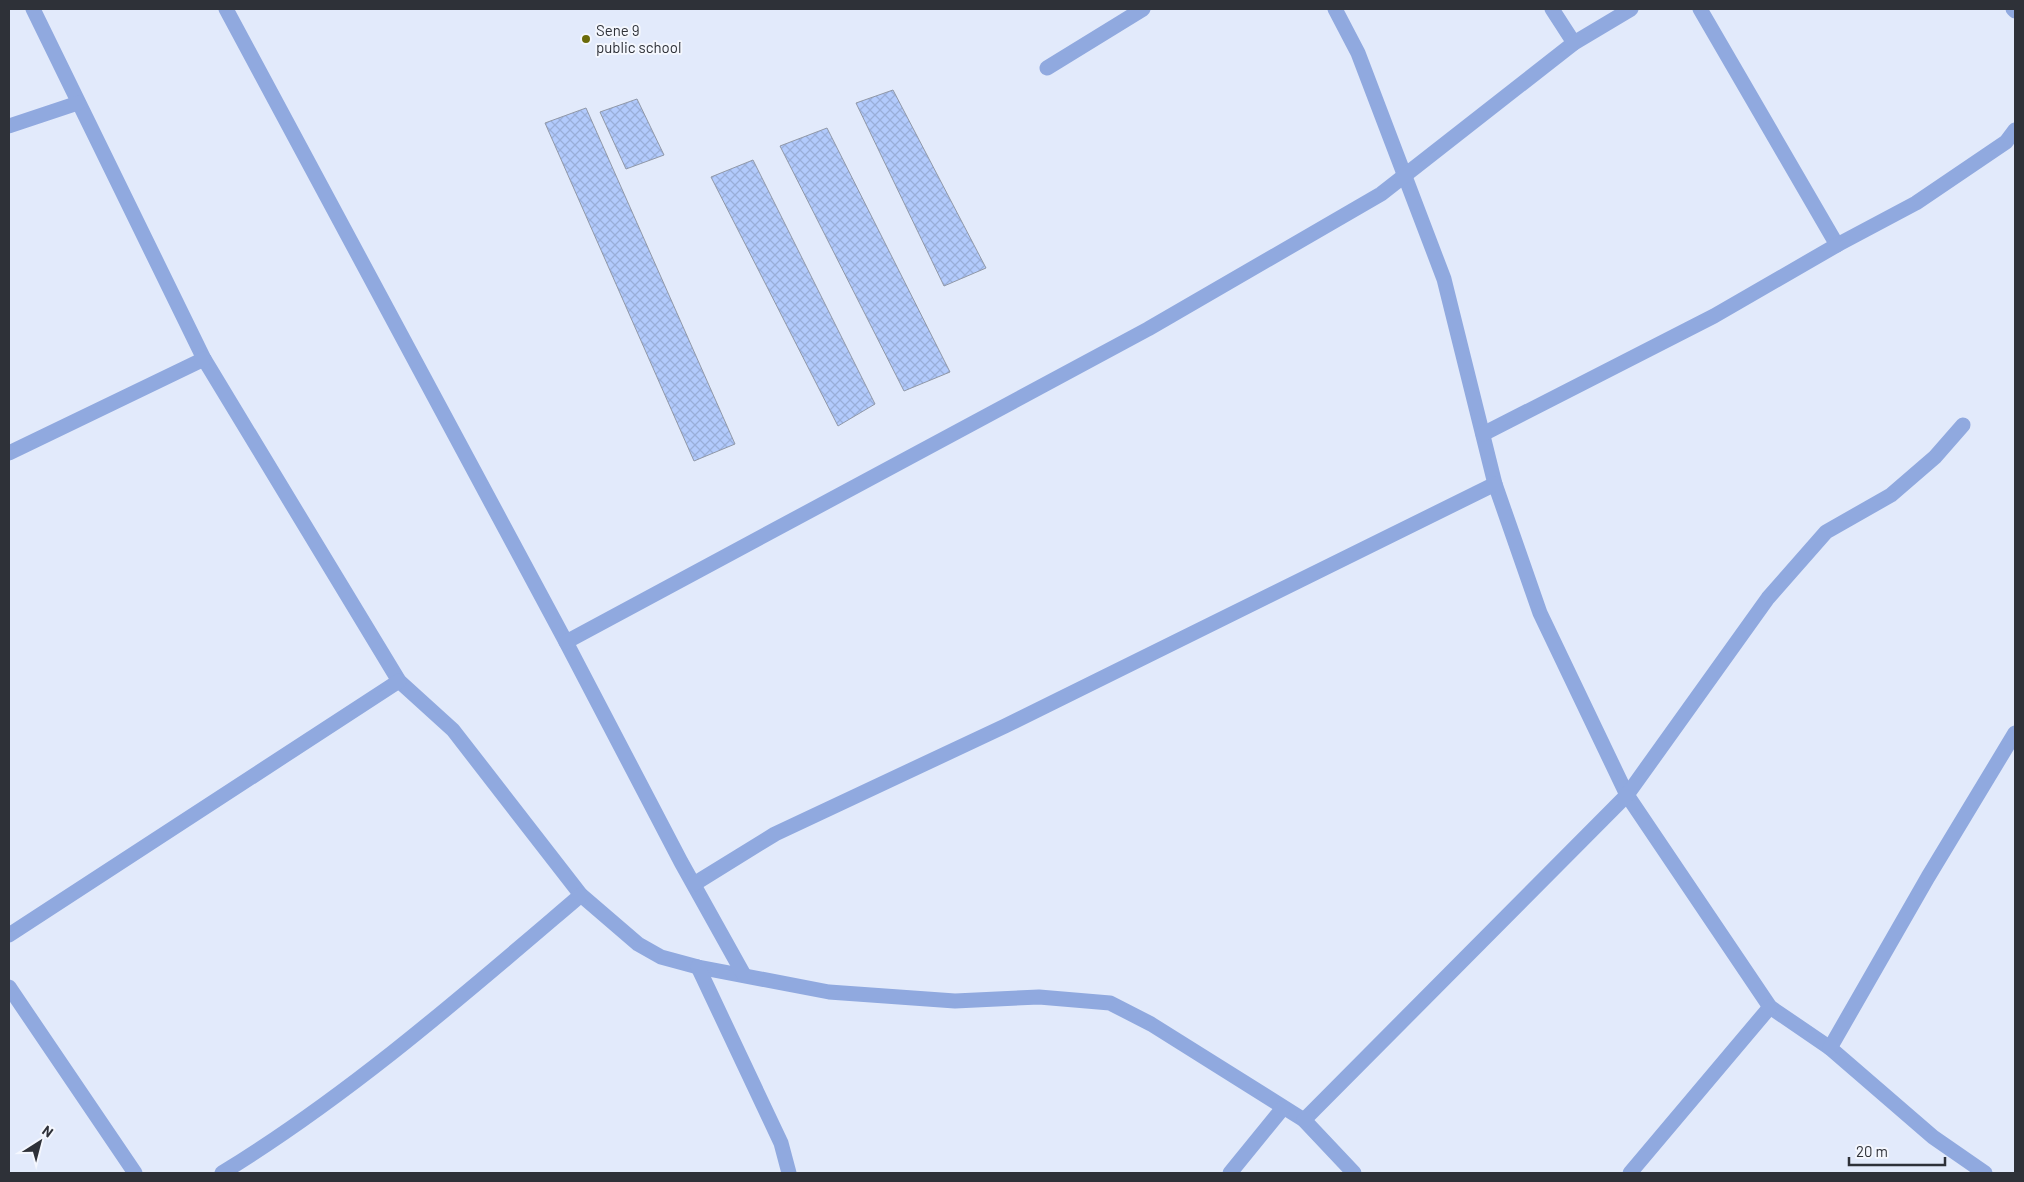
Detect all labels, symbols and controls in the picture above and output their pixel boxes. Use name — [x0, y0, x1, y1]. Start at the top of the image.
place label: Sene 9 public school — [596, 21, 681, 56]
marker: Sene 9 public school — [580, 33, 592, 45]
north arrow — [15, 1117, 65, 1167]
text: N — [39, 1121, 57, 1141]
scale bar — [1849, 1134, 1945, 1166]
text: 20 m — [1856, 1142, 1888, 1160]

